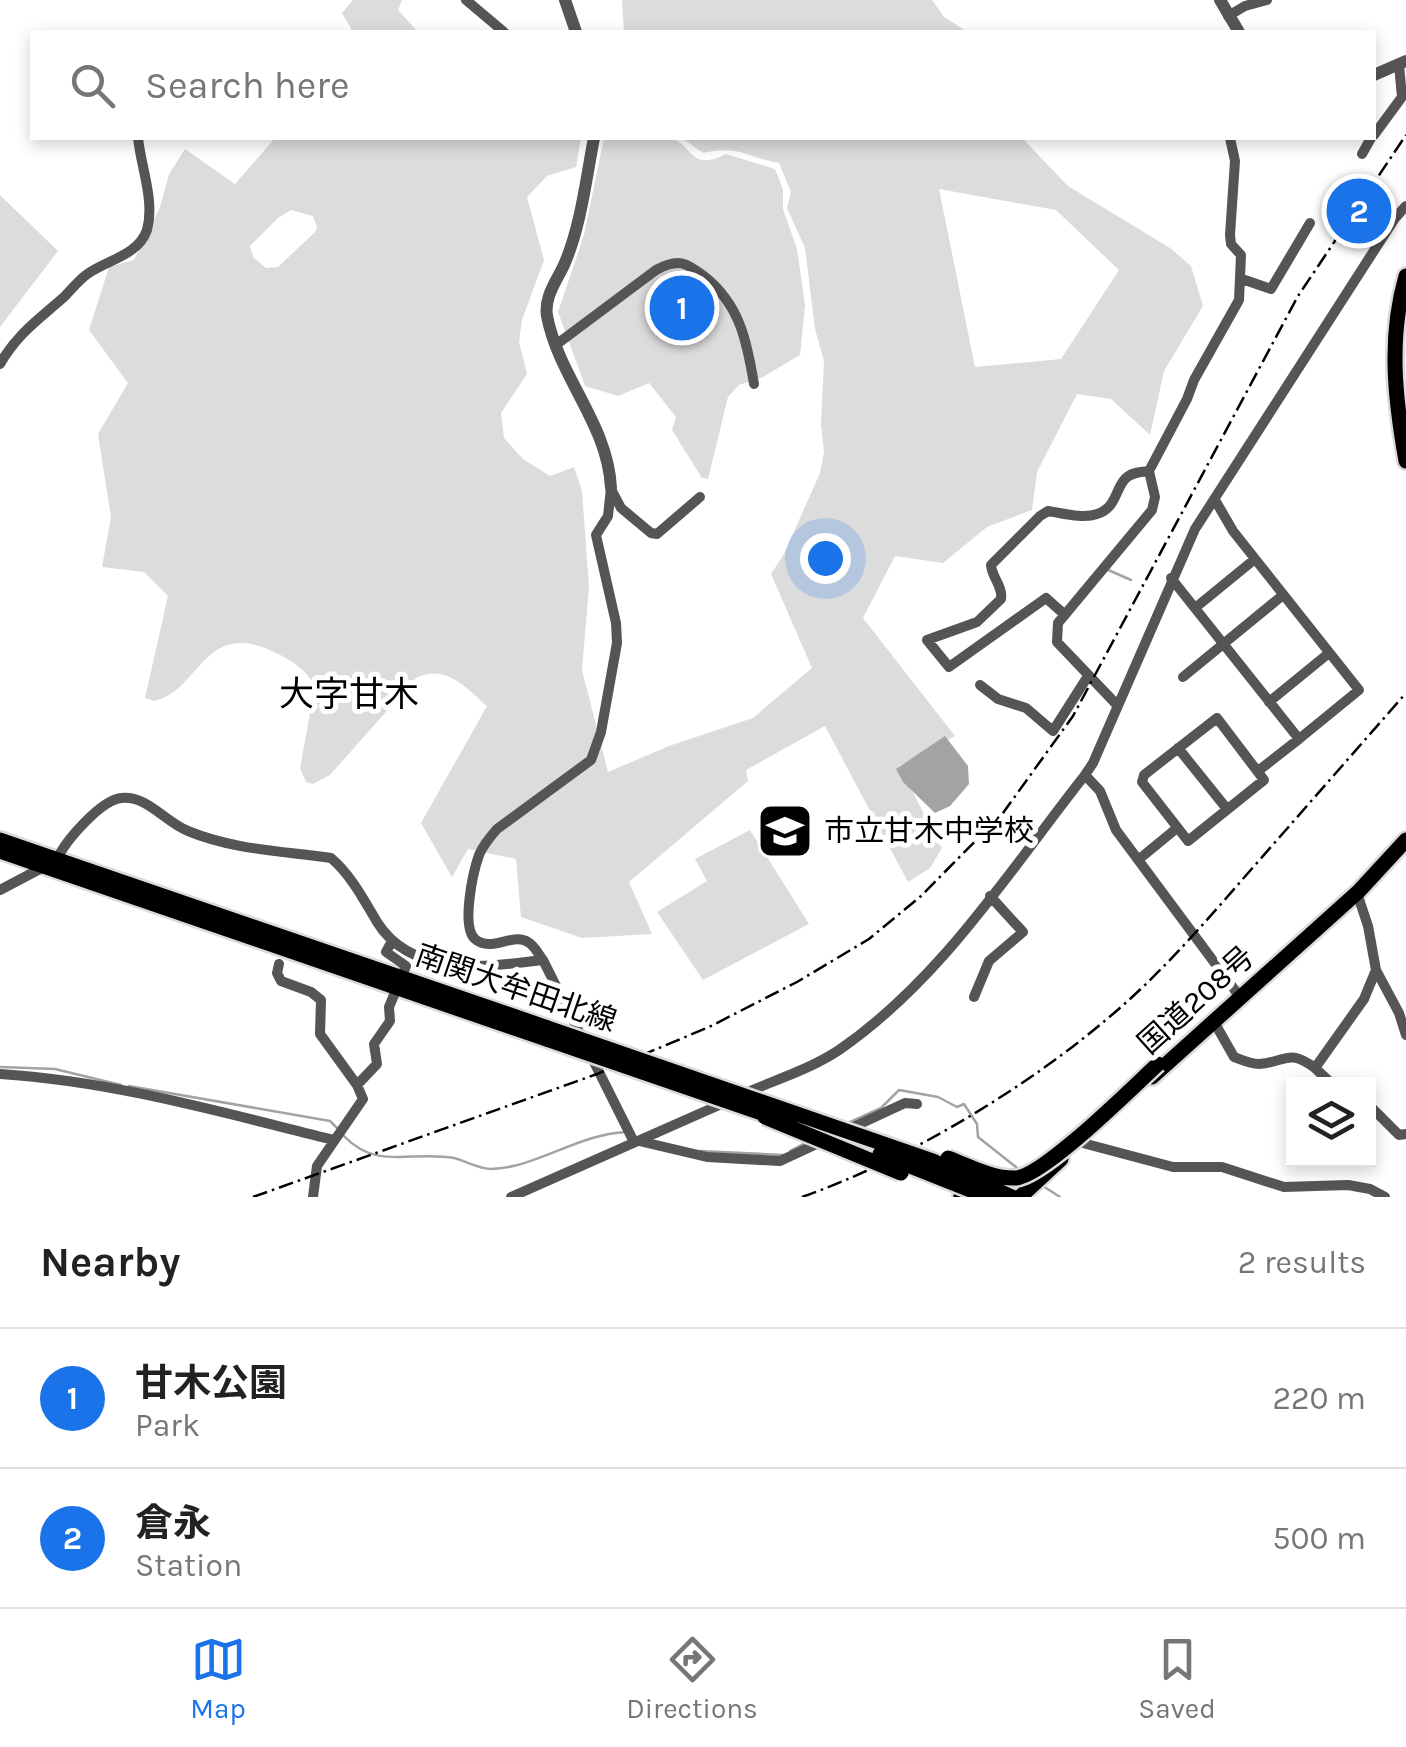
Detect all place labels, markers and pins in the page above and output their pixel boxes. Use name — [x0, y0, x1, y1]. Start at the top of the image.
pin: 2 — [1326, 174, 1392, 248]
pin: 1 — [650, 270, 714, 346]
school or university icon: 市立甘木中学校 — [755, 801, 815, 861]
place label: 市立甘木中学校 — [824, 813, 1034, 849]

